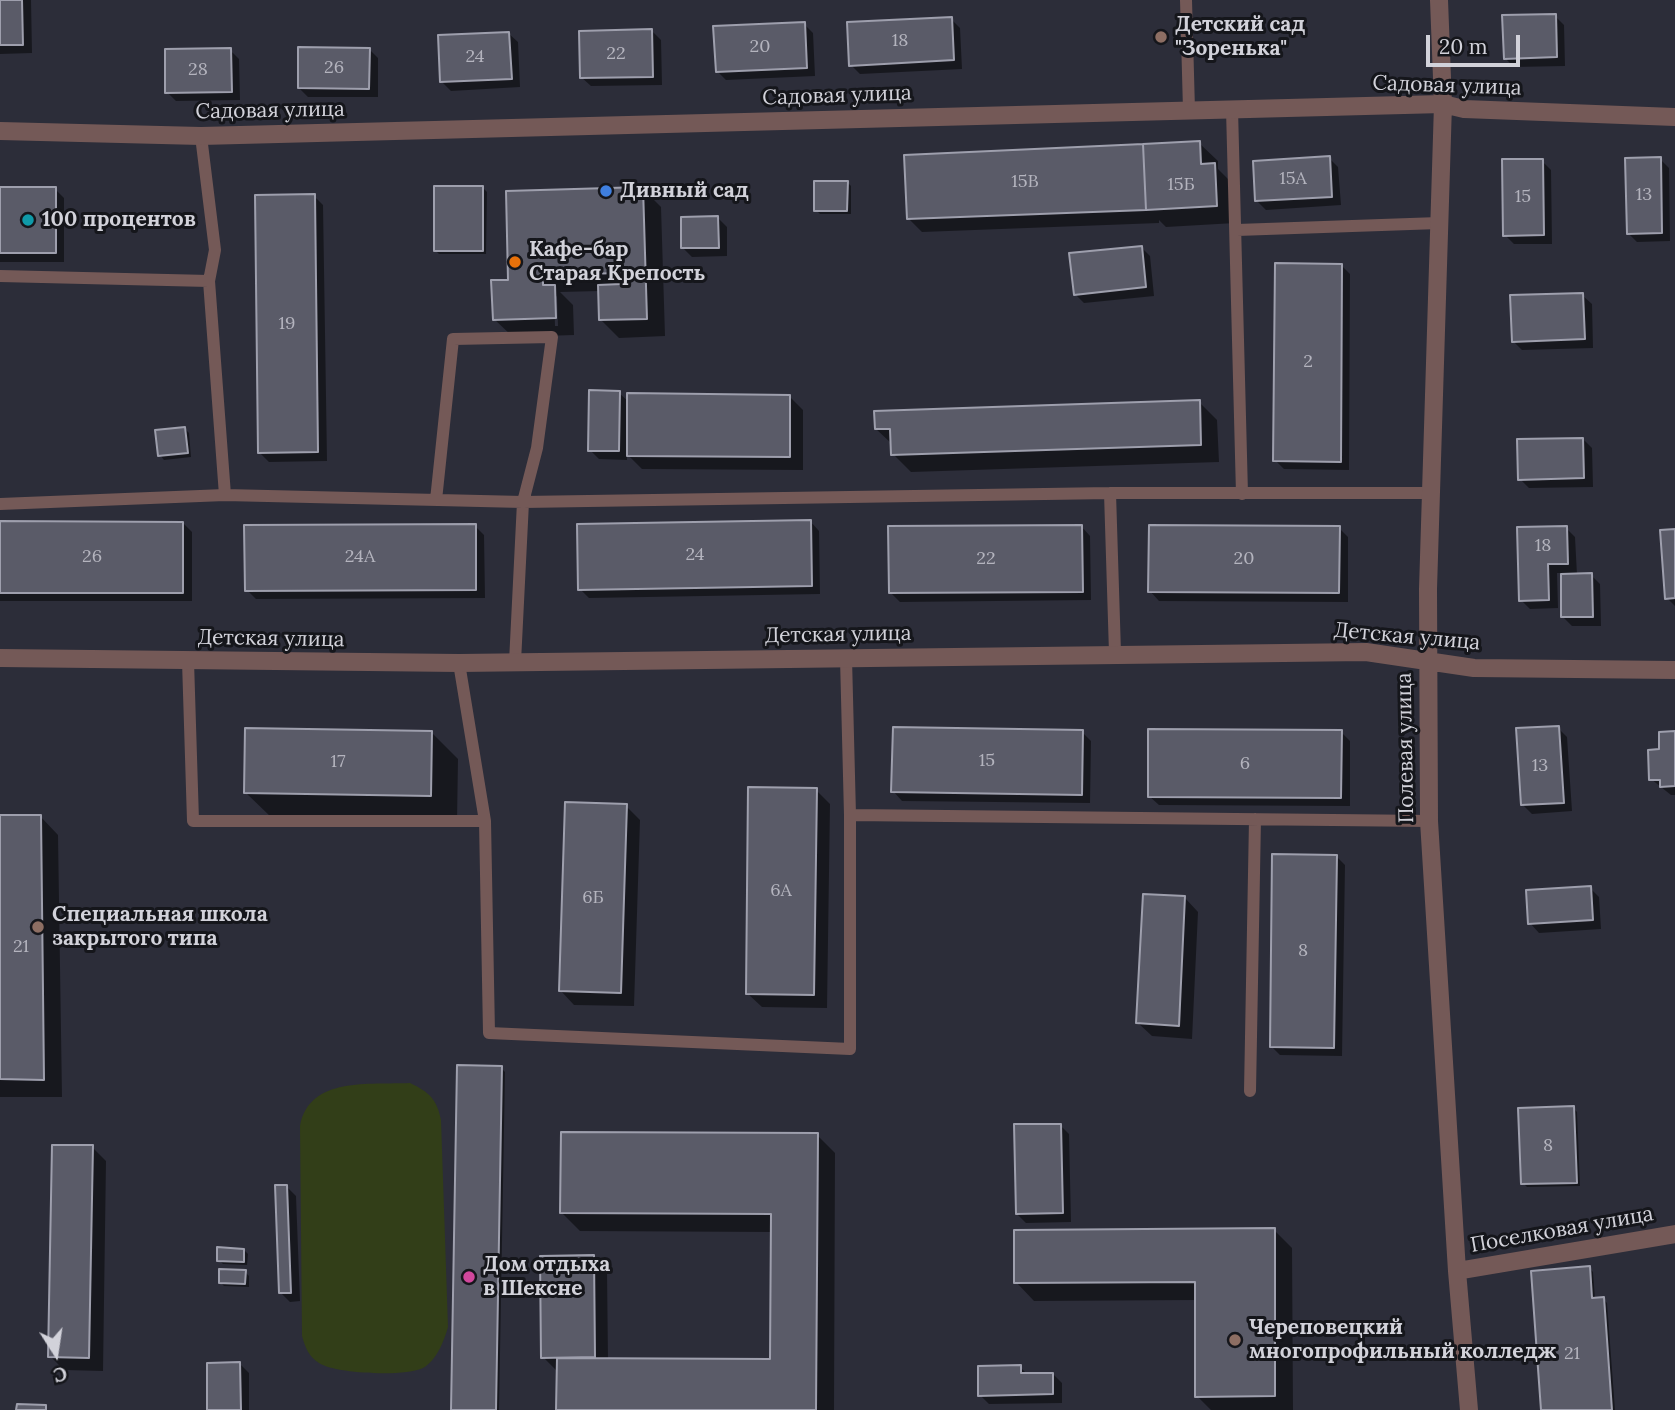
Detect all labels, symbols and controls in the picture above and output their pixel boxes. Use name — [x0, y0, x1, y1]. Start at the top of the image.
place label: Детский сад "Зоренька" — [1175, 12, 1305, 62]
scale bar — [1430, 21, 1524, 65]
marker: Детский сад "Зоренька" — [1153, 29, 1169, 45]
house number: 18 — [892, 30, 908, 52]
text: 20 m — [1439, 33, 1488, 60]
house number: 20 — [750, 36, 770, 58]
house number: 22 — [606, 43, 626, 65]
house number: 24 — [465, 46, 485, 68]
house number: 26 — [324, 57, 344, 79]
house number: 28 — [188, 59, 208, 81]
street label: Садовая улица — [1372, 71, 1522, 101]
street label: Садовая улица — [762, 81, 912, 111]
street label: Садовая улица — [195, 97, 345, 125]
house number: 15А — [1279, 168, 1307, 190]
house number: 15В — [1011, 171, 1039, 193]
house number: 15Б — [1167, 174, 1195, 196]
place label: Дивный сад — [620, 178, 749, 204]
marker: Дивный сад — [598, 183, 614, 199]
house number: 13 — [1636, 184, 1652, 206]
house number: 15 — [1515, 186, 1531, 208]
place label: 100 процентов — [42, 207, 196, 233]
marker: 100 процентов — [20, 212, 36, 228]
place label: Кафе-бар Старая Крепость — [529, 237, 705, 287]
marker: Кафе-бар Старая Крепость — [507, 254, 523, 270]
house number: 19 — [279, 313, 295, 335]
house number: 2 — [1303, 351, 1313, 373]
house number: 18 — [1535, 535, 1551, 557]
house number: 24 — [685, 544, 705, 566]
house number: 26 — [82, 546, 102, 568]
house number: 24А — [345, 546, 375, 568]
house number: 22 — [976, 548, 996, 570]
house number: 20 — [1234, 548, 1254, 570]
street label: Детская улица — [1333, 618, 1481, 656]
street label: Детская улица — [764, 621, 912, 649]
street label: Детская улица — [197, 625, 345, 653]
street label: Полевая улица — [1392, 672, 1420, 824]
house number: 15 — [979, 750, 995, 772]
house number: 17 — [331, 751, 345, 773]
house number: 6 — [1240, 753, 1250, 775]
house number: 13 — [1532, 755, 1548, 777]
house number: 6А — [770, 880, 792, 902]
house number: 6Б — [582, 887, 604, 909]
place label: Специальная школа закрытого типа — [52, 902, 268, 952]
marker: Специальная школа закрытого типа — [30, 919, 46, 935]
house number: 21 — [13, 936, 29, 958]
house number: 8 — [1298, 940, 1308, 962]
house number: 8 — [1543, 1135, 1553, 1157]
street label: Поселковая улица — [1469, 1202, 1655, 1258]
place label: Дом отдыха в Шекснe — [483, 1252, 610, 1302]
marker: Дом отдыха в Шекснe — [461, 1269, 477, 1285]
place label: Череповецкий многопрофильный колледж — [1249, 1315, 1556, 1365]
north arrow — [21, 1319, 91, 1389]
marker: Череповецкий многопрофильный колледж — [1227, 1332, 1243, 1348]
house number: 21 — [1564, 1343, 1580, 1365]
text: С — [51, 1361, 69, 1388]

